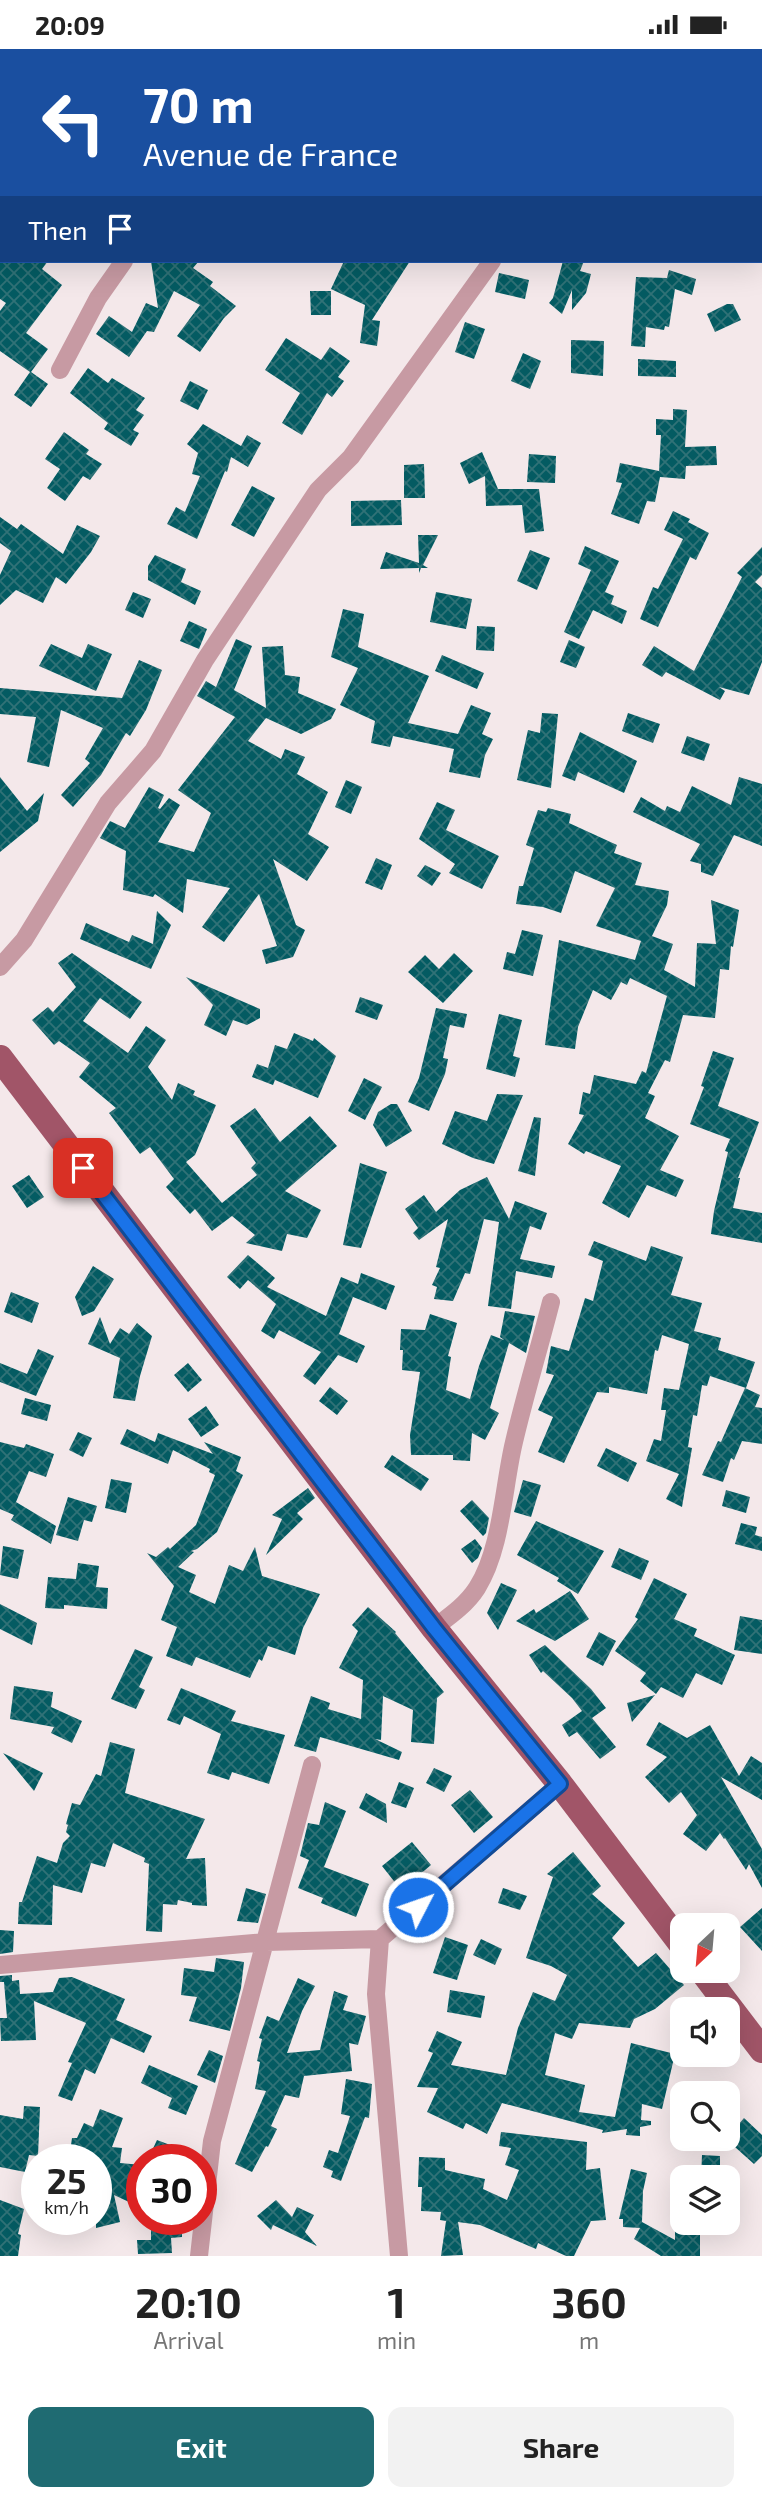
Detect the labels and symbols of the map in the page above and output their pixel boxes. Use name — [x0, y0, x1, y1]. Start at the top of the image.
pin — [53, 1138, 113, 1198]
position arrow — [381, 1870, 455, 1944]
north arrow — [670, 1913, 740, 1983]
speed limit sign: 30 — [126, 2144, 217, 2235]

